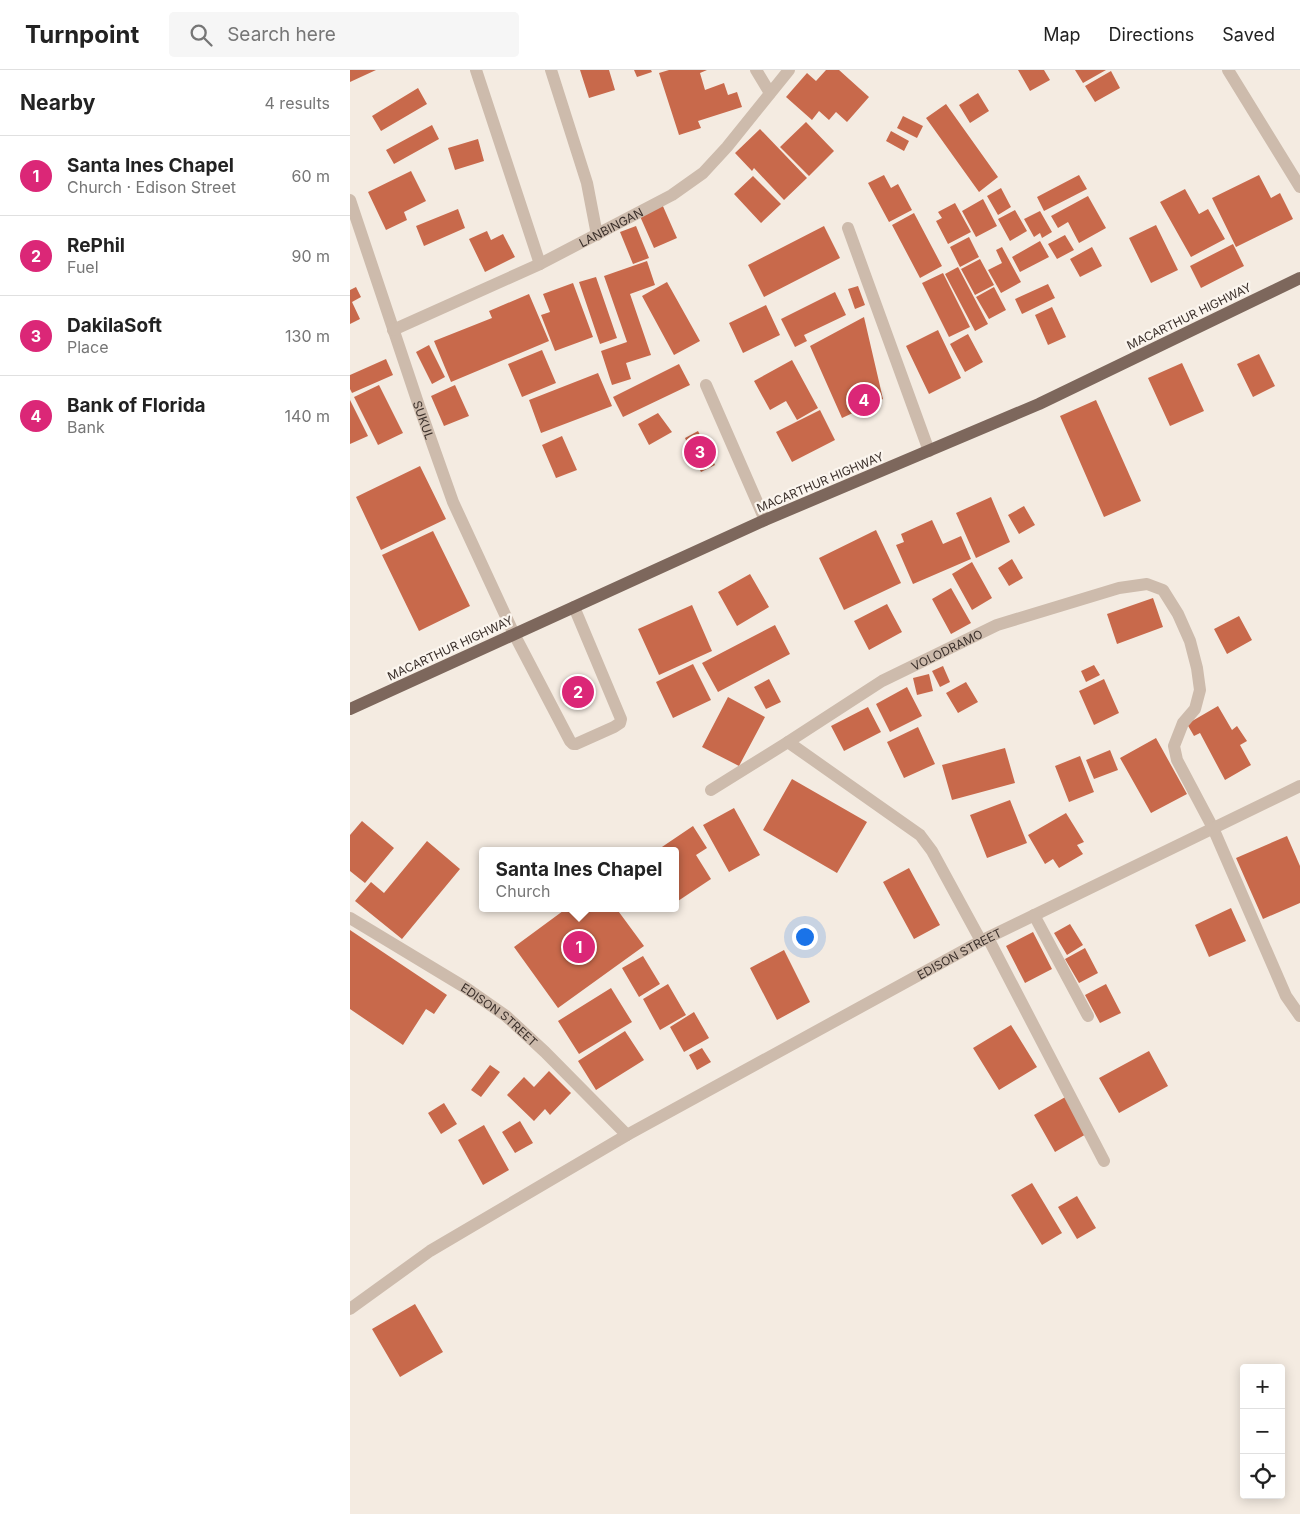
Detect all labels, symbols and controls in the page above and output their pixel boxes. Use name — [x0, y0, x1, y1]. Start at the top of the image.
search box — [169, 12, 519, 57]
text: Turnpoint — [25, 20, 139, 49]
icon: search — [187, 21, 215, 49]
text: Search here — [227, 23, 336, 46]
text: Map — [1043, 24, 1081, 45]
text: Directions — [1109, 24, 1194, 45]
text: Saved — [1222, 24, 1275, 45]
text: Nearby — [20, 90, 95, 115]
text: 4 results — [265, 93, 330, 113]
text: Santa Ines Chapel — [67, 154, 234, 177]
text: 1 — [33, 166, 39, 186]
text: 60 m — [291, 166, 330, 186]
text: Church · Edison Street — [67, 177, 236, 197]
street label: LANBINGAN — [576, 204, 645, 250]
text: RePhil — [67, 234, 125, 257]
text: 2 — [31, 246, 41, 266]
text: 90 m — [291, 246, 330, 266]
text: Fuel — [67, 257, 99, 277]
street label: MACARTHUR HIGHWAY — [1124, 279, 1254, 353]
text: DakilaSoft — [67, 314, 162, 337]
text: 3 — [31, 326, 41, 346]
text: 130 m — [285, 326, 330, 346]
text: Place — [67, 337, 109, 357]
pin: 4 — [848, 381, 880, 419]
text: Bank of Florida — [67, 394, 206, 417]
street label: SUKUL — [410, 398, 438, 442]
text: 4 — [31, 406, 41, 426]
text: 140 m — [285, 406, 330, 426]
text: Bank — [67, 417, 105, 437]
pin: 3 — [684, 433, 716, 471]
street label: MACARTHUR HIGHWAY — [754, 448, 886, 516]
street label: MACARTHUR HIGHWAY — [385, 612, 515, 684]
street label: VOLODRAMO — [909, 626, 985, 673]
pin: 2 — [562, 673, 594, 711]
popup — [479, 847, 679, 912]
text: Santa Ines Chapel — [496, 858, 662, 881]
text: Church — [496, 881, 551, 901]
your location — [792, 924, 818, 950]
street label: EDISON STREET — [914, 925, 1004, 982]
pin: 1 — [563, 928, 595, 966]
street label: EDISON STREET — [458, 979, 541, 1049]
map controls — [1240, 1364, 1285, 1499]
button: + — [1240, 1364, 1285, 1409]
button: − — [1240, 1409, 1285, 1454]
button: locate — [1240, 1454, 1285, 1499]

